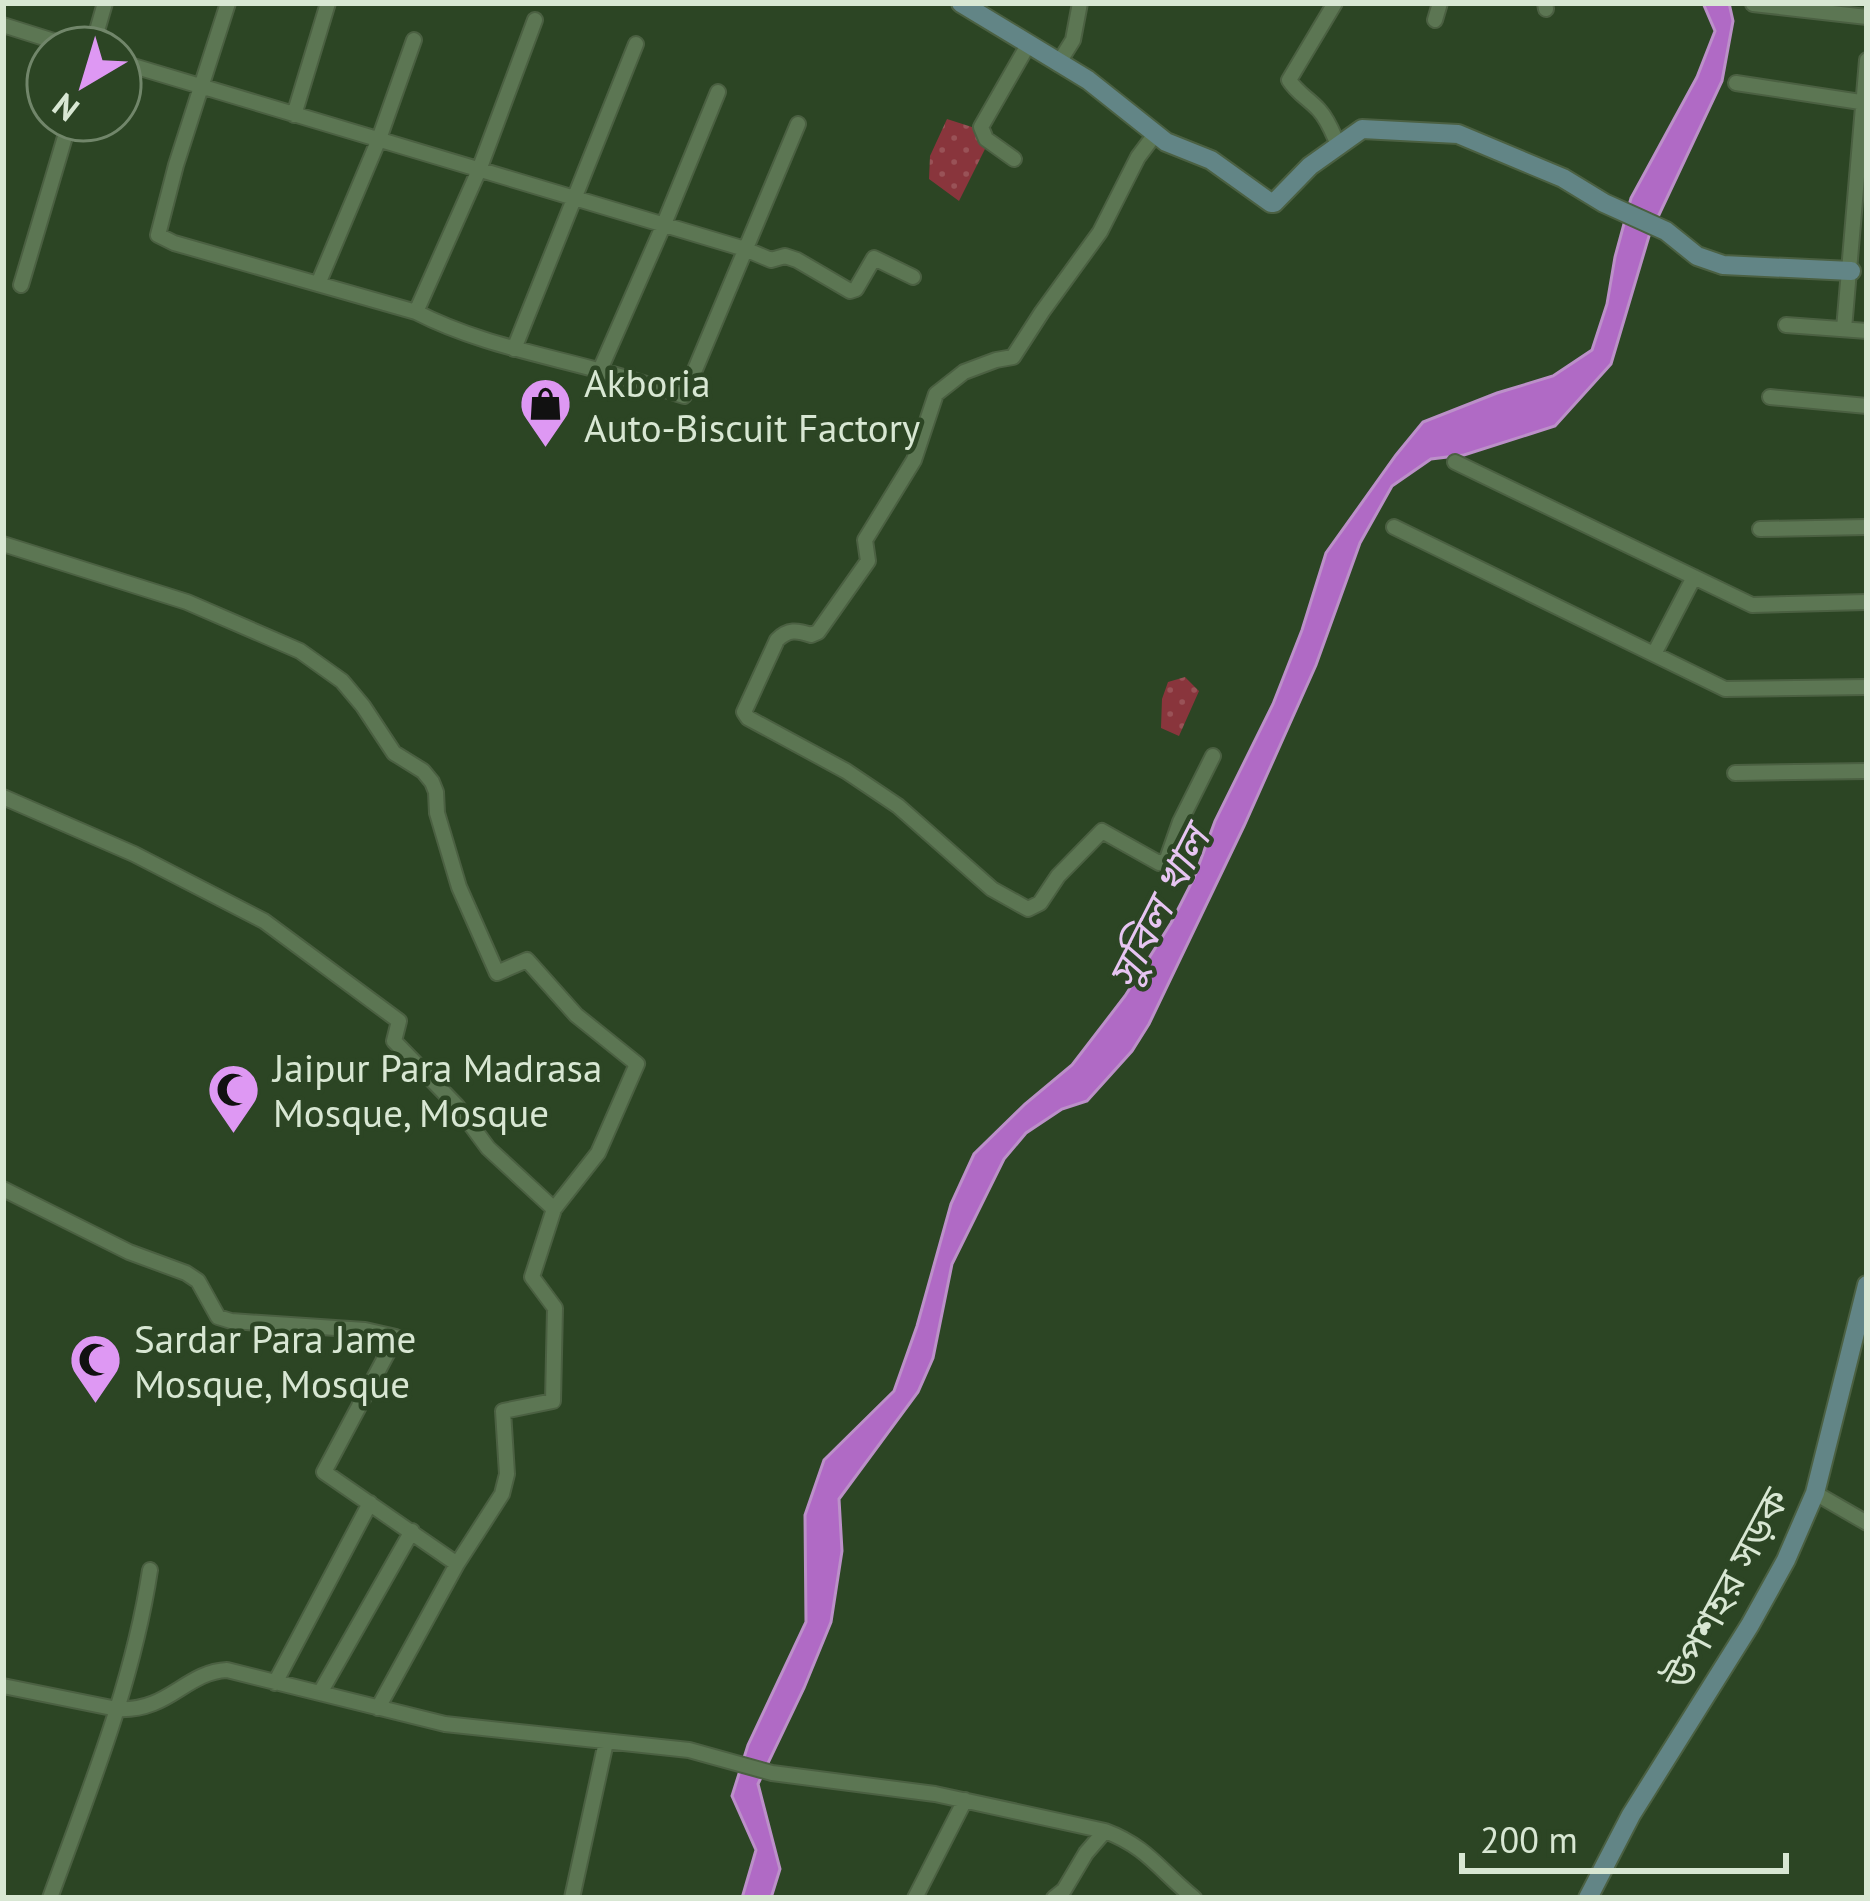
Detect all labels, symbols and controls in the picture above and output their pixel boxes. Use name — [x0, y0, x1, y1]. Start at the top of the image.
north arrow — [24, 24, 144, 144]
text: N — [43, 84, 87, 132]
place label: Akboria Auto-Biscuit Factory — [584, 357, 920, 453]
shop icon: Akboria Auto-Biscuit Factory — [517, 376, 573, 450]
water label: সুবিল খাল — [1094, 811, 1225, 997]
place label: Jaipur Para Madrasa Mosque, Mosque — [271, 1042, 602, 1138]
mosque icon: Jaipur Para Madrasa Mosque, Mosque — [206, 1061, 262, 1135]
place label: Sardar Para Jame Mosque, Mosque — [134, 1313, 416, 1409]
mosque icon: Sardar Para Jame Mosque, Mosque — [67, 1332, 123, 1406]
street label: উপশহর সড়ক — [1651, 1478, 1800, 1698]
scale bar — [1462, 1799, 1786, 1873]
text: 200 m — [1480, 1816, 1578, 1863]

